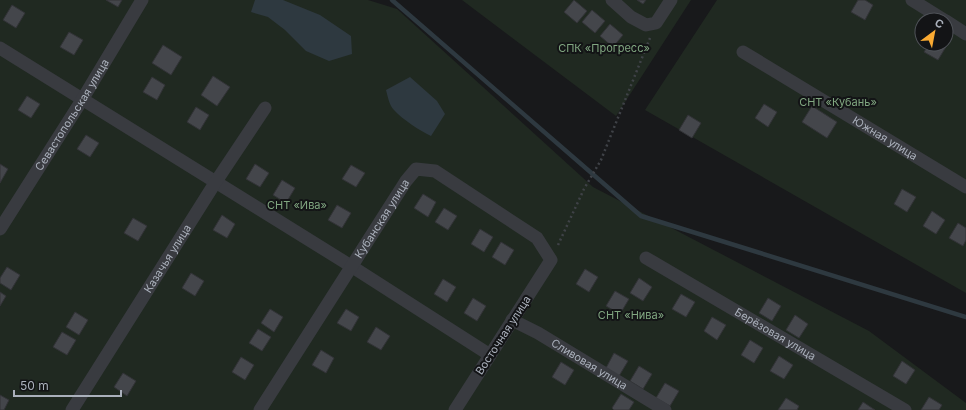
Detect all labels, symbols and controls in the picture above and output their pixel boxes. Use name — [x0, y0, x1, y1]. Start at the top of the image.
north arrow — [914, 12, 954, 52]
text: С — [932, 15, 946, 32]
park label: СПК «Прогресс» — [558, 41, 650, 55]
street label: Севастопольская улица — [32, 56, 112, 173]
park label: СНТ «Кубань» — [799, 95, 877, 109]
street label: Южная улица — [850, 113, 920, 163]
street label: Кубанская улица — [352, 176, 412, 261]
park label: СНТ «Ива» — [267, 198, 327, 212]
street label: Казачья улица — [141, 222, 194, 295]
street label: Восточная улица — [472, 293, 534, 377]
street label: Берёзовая улица — [732, 305, 818, 363]
park label: СНТ «Нива» — [598, 308, 664, 322]
street label: Сливовая улица — [549, 336, 630, 393]
scale bar — [14, 372, 121, 398]
text: 50 m — [20, 378, 49, 393]

